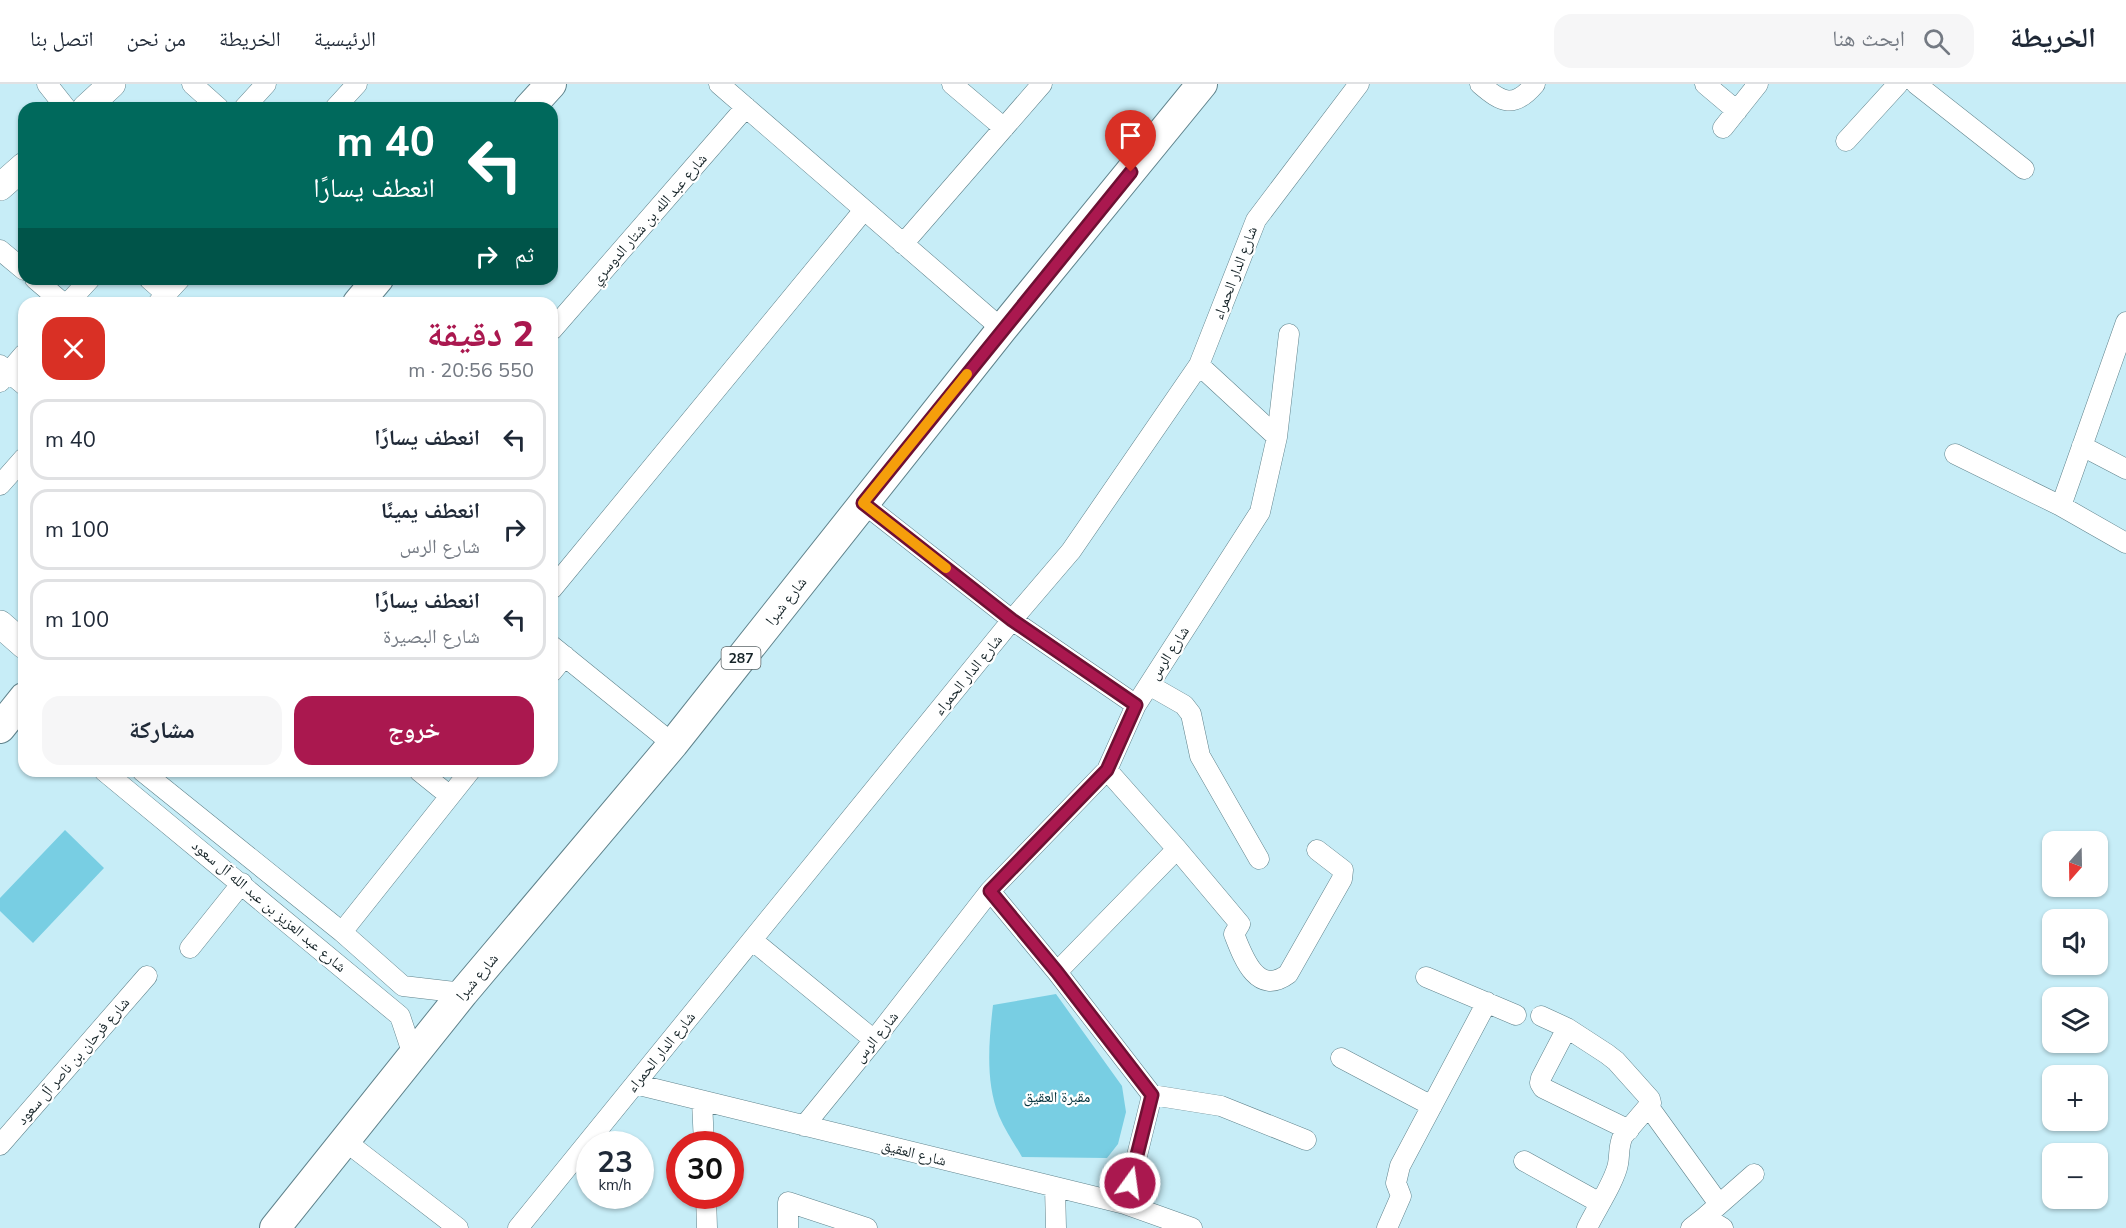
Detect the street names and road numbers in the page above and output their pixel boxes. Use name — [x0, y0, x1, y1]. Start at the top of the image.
street label: شارع عبد الله بن شتار الدوسري — [586, 149, 713, 290]
street label: شارع الدار الحمراء — [1208, 223, 1262, 323]
street label: شارع شبرا — [761, 573, 811, 629]
street label: شارع الرس — [1144, 622, 1194, 684]
street label: شارع الدار الحمراء — [929, 630, 1007, 720]
road number: 287 — [722, 647, 760, 669]
street label: شارع عبد العزيز بن عبد الله آل سعود — [188, 835, 351, 977]
street label: شارع شبرا — [451, 949, 503, 1005]
street label: شارع فرحان بن ناصر آل سعود — [12, 993, 134, 1129]
street label: شارع الدار الحمراء — [622, 1007, 700, 1097]
street label: شارع الرس — [849, 1007, 903, 1067]
street label: شارع العقيق — [879, 1135, 949, 1171]

